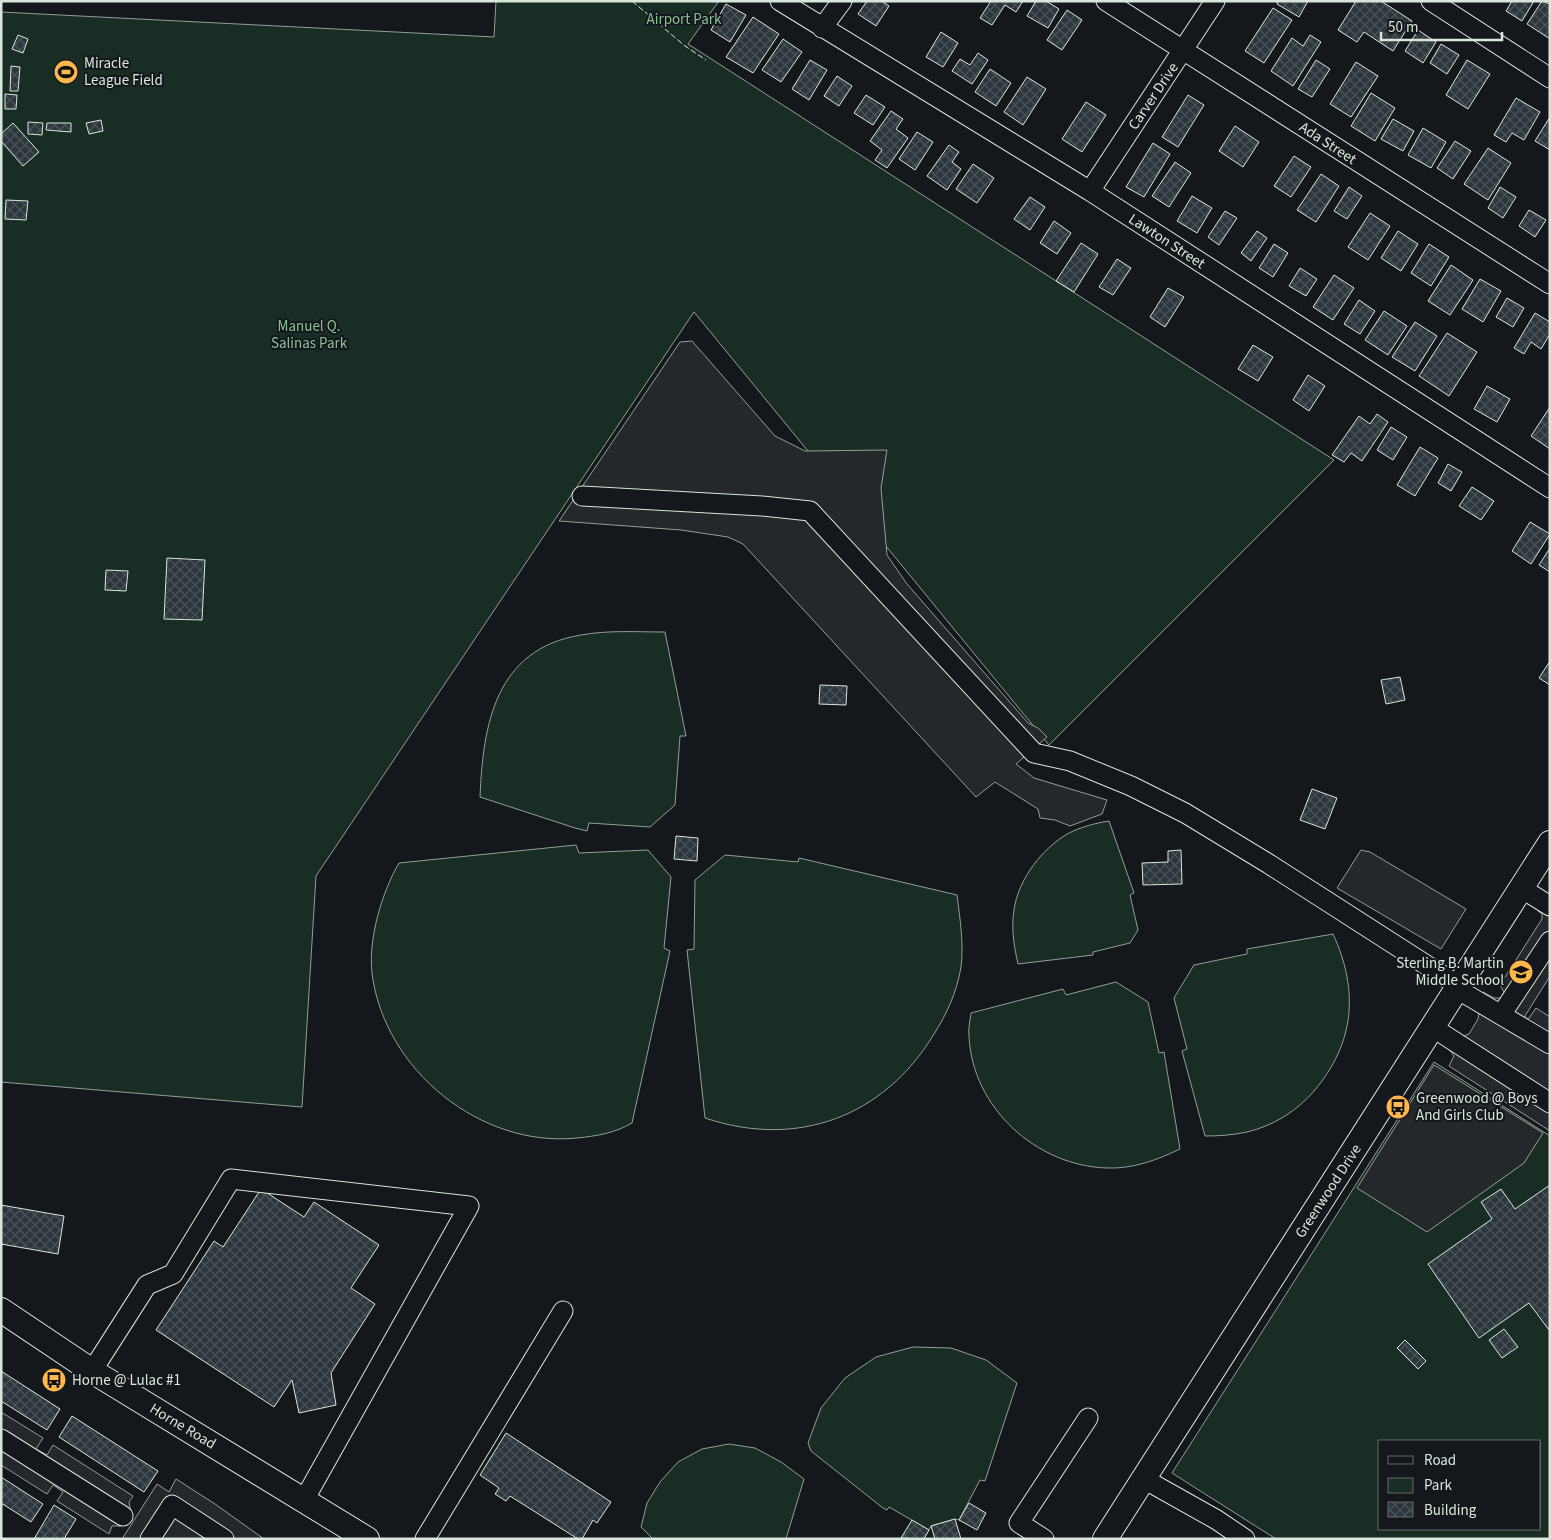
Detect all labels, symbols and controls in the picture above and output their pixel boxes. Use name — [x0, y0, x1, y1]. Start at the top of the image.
park label: Airport Park — [647, 9, 722, 30]
scale bar — [1381, 10, 1502, 42]
text: 50 m — [1388, 17, 1418, 38]
place label: Miracle League Field — [84, 53, 163, 91]
sports icon: Miracle League Field — [53, 59, 79, 85]
street label: Carver Drive — [1123, 59, 1184, 134]
street label: Ada Street — [1295, 117, 1361, 170]
street label: Lawton Street — [1124, 209, 1209, 274]
park label: Manuel Q. Salinas Park — [271, 316, 348, 354]
place label: Sterling B. Martin Middle School — [1396, 953, 1504, 991]
school or university icon: Sterling B. Martin Middle School — [1508, 959, 1534, 985]
place label: Greenwood @ Boys And Girls Club — [1416, 1088, 1538, 1126]
bus stop icon: Greenwood @ Boys And Girls Club — [1385, 1094, 1411, 1120]
street label: Greenwood Drive — [1290, 1140, 1367, 1242]
bus stop icon: Horne @ Lulac #1 — [41, 1367, 67, 1393]
place label: Horne @ Lulac #1 — [72, 1370, 181, 1391]
street label: Horne Road — [146, 1398, 220, 1454]
legend — [1378, 1440, 1541, 1530]
text: Road — [1424, 1450, 1456, 1471]
text: Park — [1424, 1475, 1453, 1496]
text: Building — [1424, 1500, 1477, 1521]

